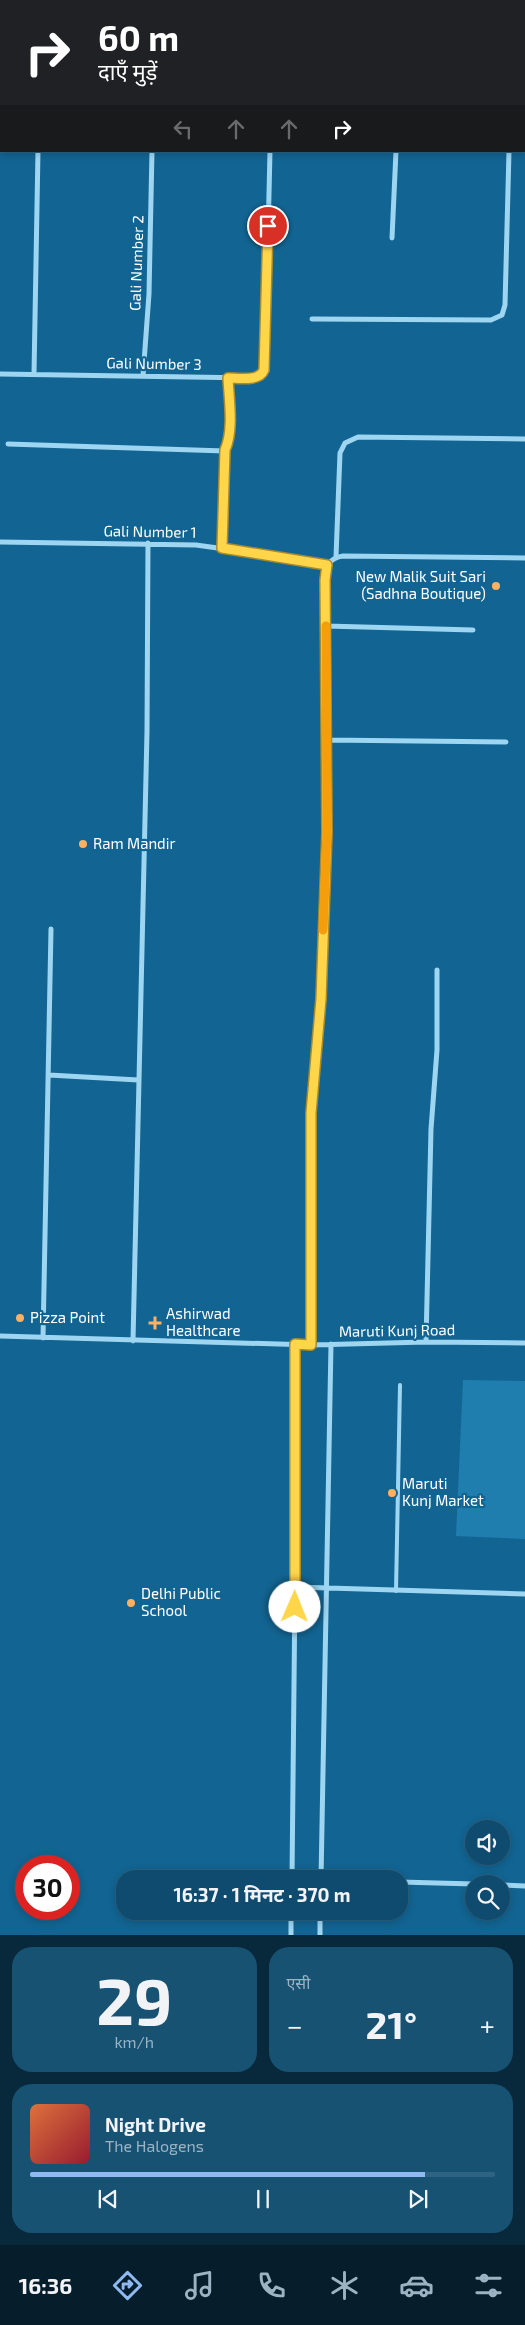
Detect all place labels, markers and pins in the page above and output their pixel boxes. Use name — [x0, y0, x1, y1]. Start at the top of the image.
pin — [247, 205, 289, 247]
place label: New Malik Suit Sari (Sadhna Boutique) — [355, 567, 486, 602]
marker: New Malik Suit Sari (Sadhna Boutique) — [490, 580, 502, 592]
place label: Ram Mandir — [93, 834, 175, 852]
marker: Ram Mandir — [77, 838, 89, 850]
place label: Ashirwad Healthcare — [166, 1304, 241, 1339]
place label: Pizza Point — [30, 1308, 105, 1326]
marker: Pizza Point — [14, 1312, 26, 1324]
marker: Ashirwad Healthcare — [148, 1316, 162, 1330]
place label: Maruti Kunj Market — [402, 1474, 484, 1510]
marker: Maruti Kunj Market — [386, 1487, 398, 1499]
place label: Delhi Public School — [141, 1584, 221, 1619]
marker: Delhi Public School — [125, 1597, 137, 1609]

